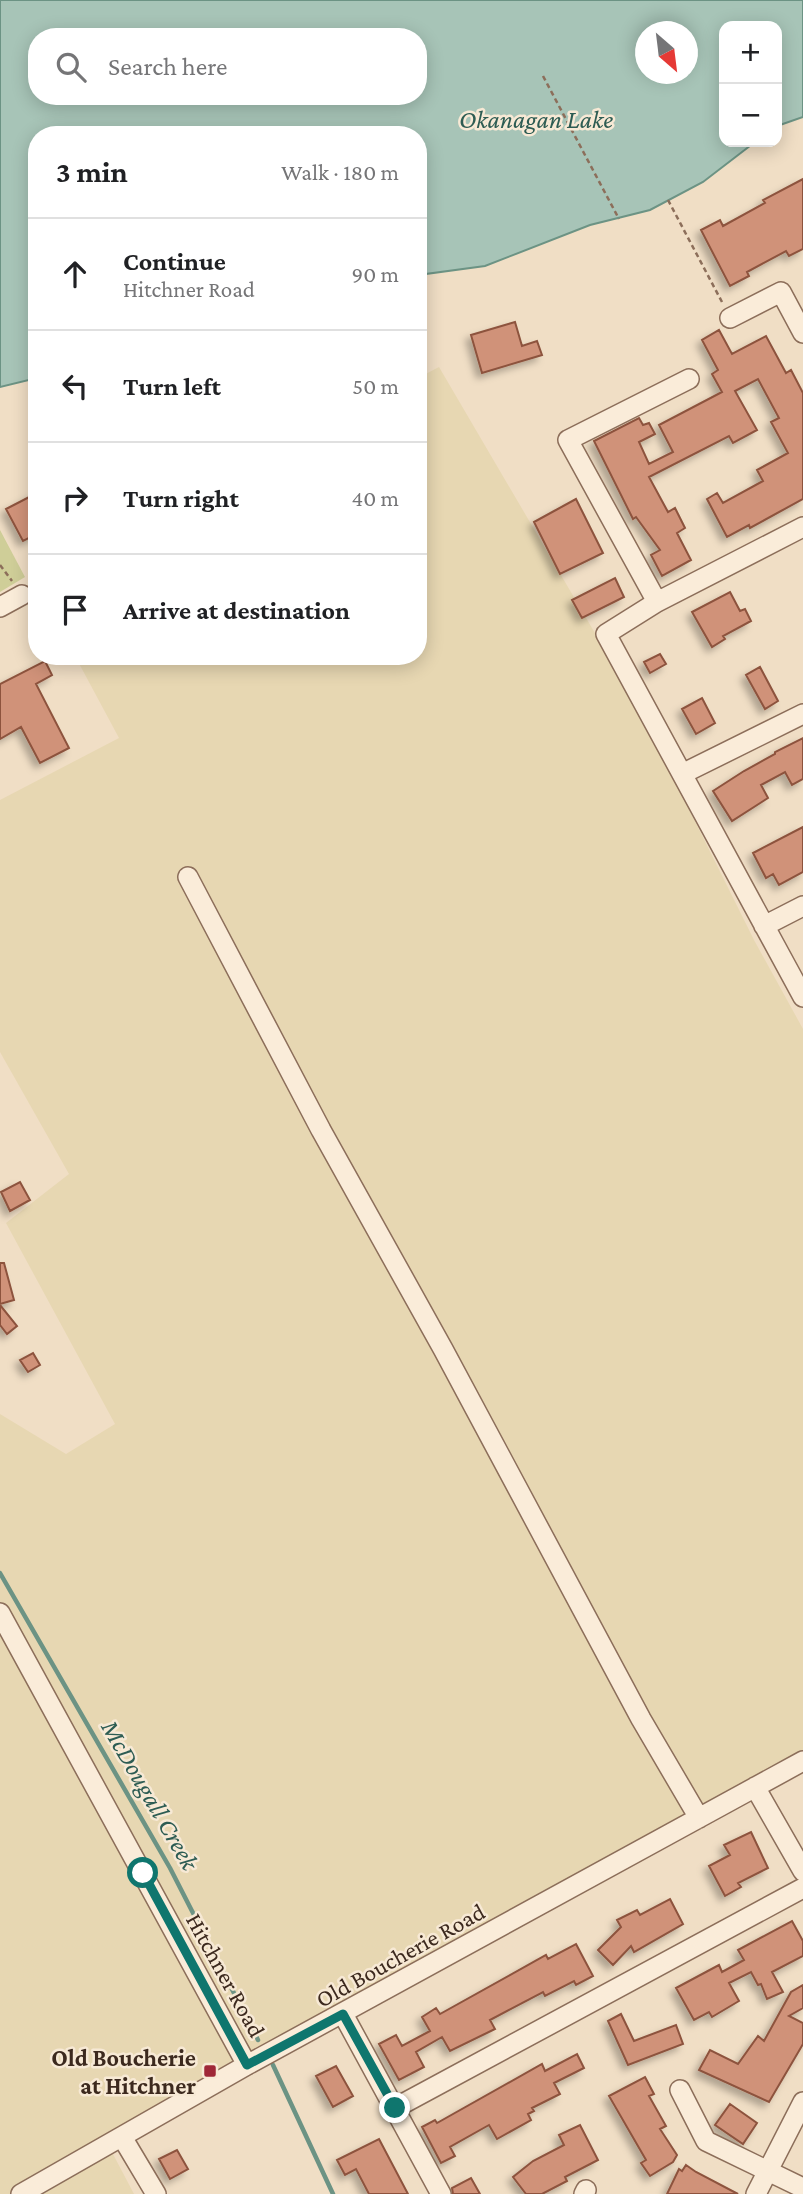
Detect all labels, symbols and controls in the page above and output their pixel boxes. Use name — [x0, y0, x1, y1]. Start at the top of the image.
north arrow — [635, 21, 698, 84]
map controls — [719, 21, 782, 147]
button: + — [719, 21, 782, 84]
search box — [28, 28, 427, 105]
icon: search — [52, 48, 90, 86]
text: Search here — [108, 52, 227, 81]
button: − — [719, 84, 782, 147]
water label: Okanagan Lake — [459, 105, 613, 134]
text: 3 min — [56, 155, 128, 188]
text: Walk · 180 m — [281, 159, 399, 185]
text: Continue — [123, 247, 226, 276]
icon: ahead — [56, 255, 94, 293]
text: 90 m — [352, 261, 399, 287]
text: Hitchner Road — [123, 276, 255, 302]
icon: left — [56, 367, 94, 405]
text: Turn left — [123, 372, 221, 401]
text: 50 m — [352, 373, 399, 399]
icon: right — [56, 479, 94, 517]
text: Turn right — [123, 484, 239, 513]
text: 40 m — [351, 485, 399, 511]
icon: arrive — [56, 591, 94, 629]
text: Arrive at destination — [123, 596, 350, 625]
water label: McDougall Creek — [95, 1714, 205, 1877]
route start — [127, 1857, 158, 1888]
street label: Old Boucherie Road — [311, 1897, 490, 2013]
street label: Hitchner Road — [181, 1908, 271, 2042]
place label: Old Boucherie at Hitchner — [51, 2044, 196, 2099]
marker: Old Boucherie at Hitchner — [202, 2063, 218, 2079]
route end — [379, 2092, 410, 2123]

